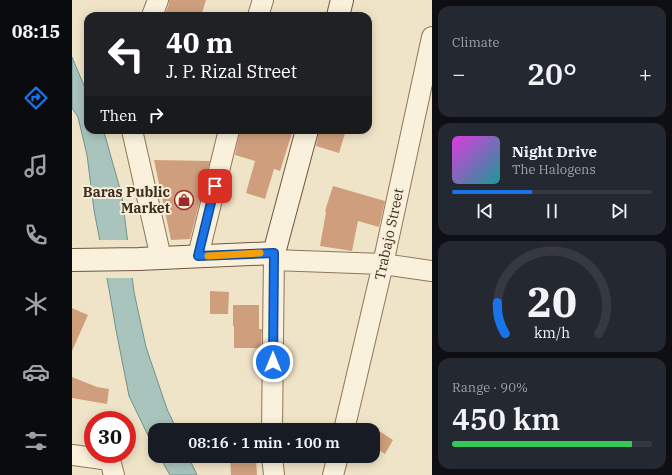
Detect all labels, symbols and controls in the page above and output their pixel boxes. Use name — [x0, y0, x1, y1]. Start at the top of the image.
text: 08:15 — [12, 20, 60, 43]
text: 40 m — [166, 24, 233, 61]
icon: left — [100, 28, 152, 80]
text: Climate — [452, 34, 499, 51]
text: 20° — [527, 54, 577, 93]
text: − — [452, 59, 465, 88]
text: + — [639, 59, 652, 88]
text: J. P. Rizal Street — [166, 60, 297, 83]
icon: directions — [22, 84, 50, 112]
icon: right — [145, 104, 167, 126]
text: Then — [100, 106, 137, 125]
text: Night Drive — [512, 142, 597, 161]
icon: music — [22, 152, 50, 180]
text: The Halogens — [512, 161, 596, 178]
pin — [198, 169, 232, 203]
icon: arrive — [204, 175, 226, 197]
place label: Baras Public Market — [83, 183, 170, 217]
street label: Trabajo Street — [370, 186, 408, 282]
shop icon: Baras Public Market — [173, 189, 195, 211]
icon: previous — [474, 200, 496, 222]
icon: pause — [541, 200, 563, 222]
icon: next — [608, 200, 630, 222]
icon: phone — [22, 221, 50, 249]
text: 20 — [527, 274, 577, 328]
icon: climate — [22, 290, 50, 318]
text: km/h — [534, 323, 570, 342]
position arrow — [252, 341, 294, 383]
icon: car — [22, 358, 50, 386]
text: Range · 90% — [452, 379, 528, 396]
text: 450 km — [452, 399, 560, 438]
speed limit sign: 30 — [84, 411, 136, 463]
icon: filters — [22, 427, 50, 455]
text: 08:16 · 1 min · 100 m — [188, 433, 340, 452]

